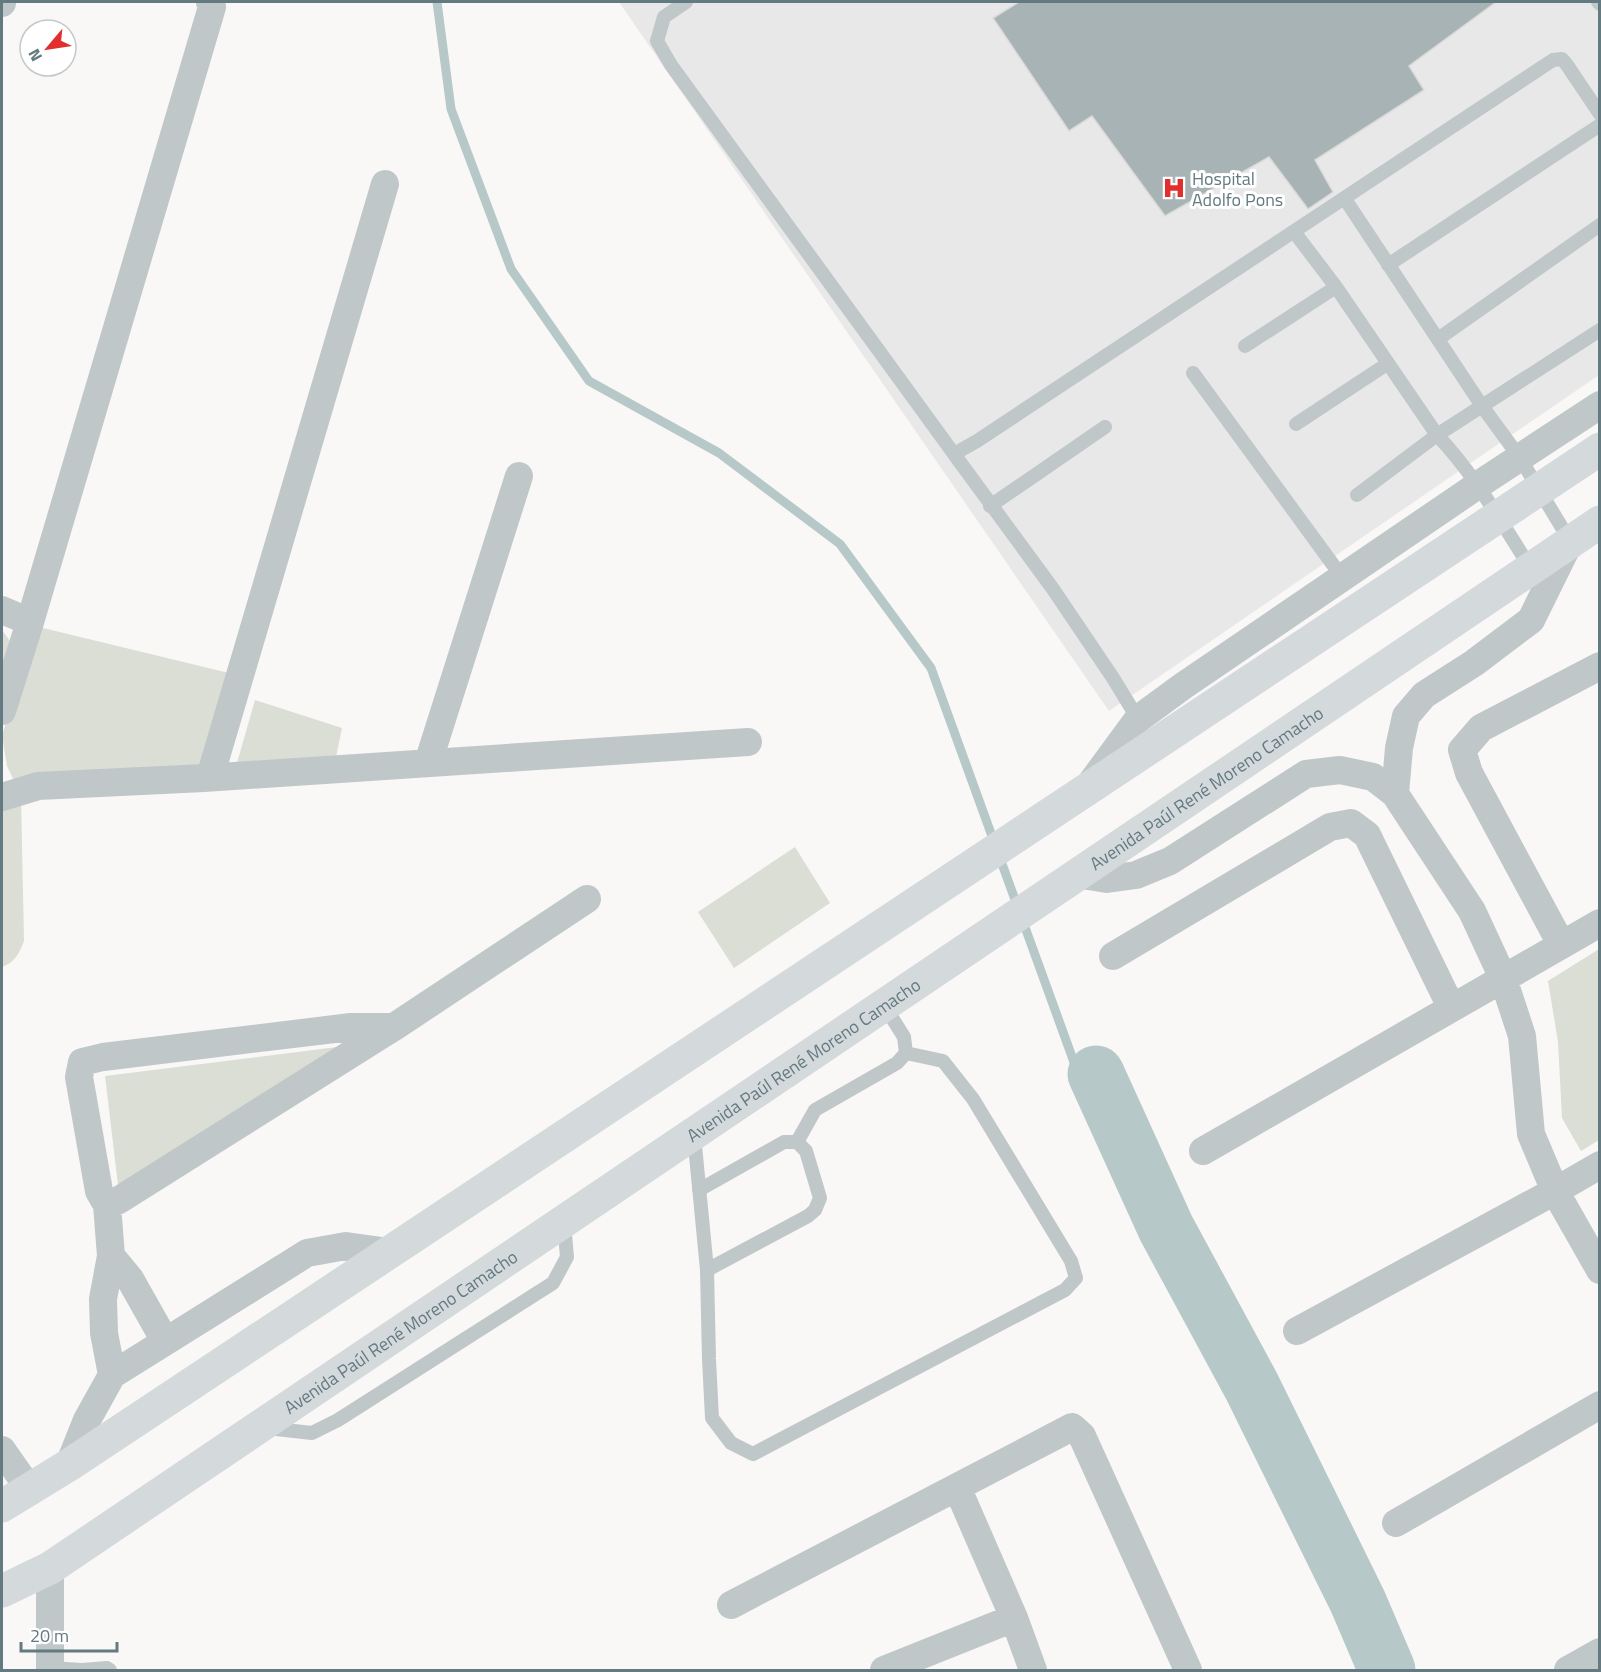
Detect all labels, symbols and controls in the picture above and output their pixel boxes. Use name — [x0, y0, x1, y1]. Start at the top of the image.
north arrow — [18, 18, 78, 78]
text: N — [22, 45, 48, 66]
place label: Hospital Adolfo Pons — [1192, 165, 1283, 213]
hospital icon: Hospital Adolfo Pons — [1161, 175, 1187, 201]
street label: Avenida Paúl René Moreno Camacho — [1084, 699, 1329, 876]
street label: Avenida Paúl René Moreno Camacho — [681, 971, 926, 1148]
street label: Avenida Paúl René Moreno Camacho — [278, 1243, 523, 1420]
scale bar — [21, 1615, 117, 1653]
text: 20 m — [30, 1622, 69, 1649]

